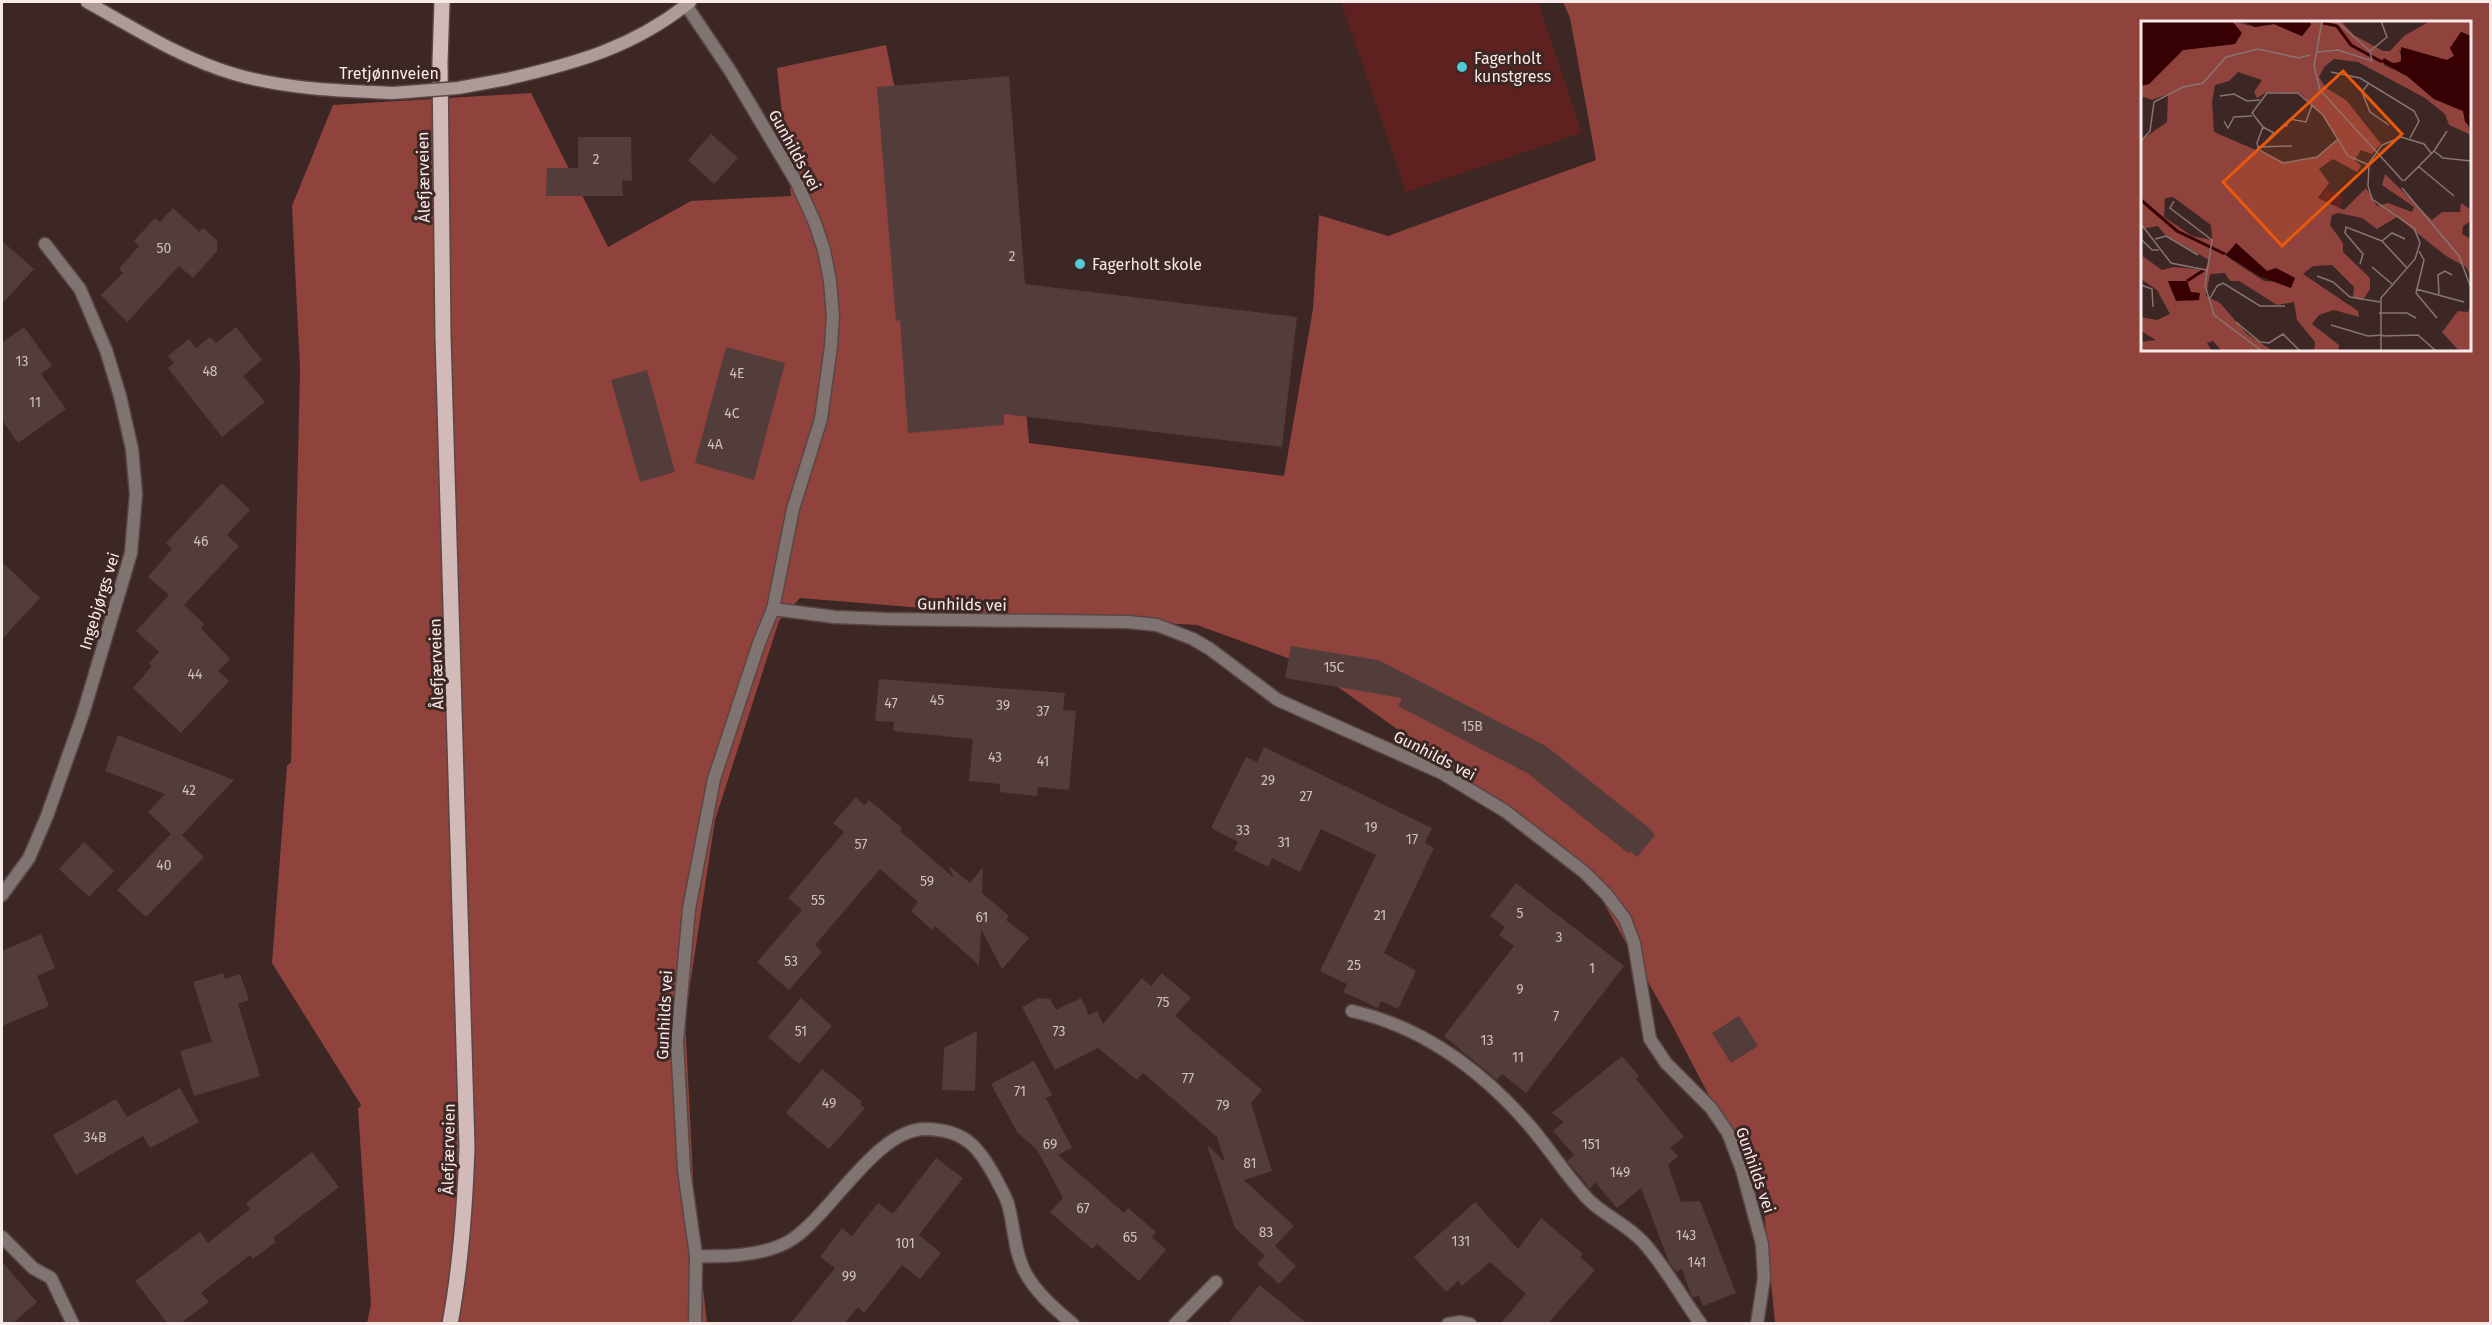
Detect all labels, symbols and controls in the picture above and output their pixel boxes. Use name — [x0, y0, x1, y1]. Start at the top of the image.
inset map — [2141, 21, 2471, 351]
place label: Fagerholt kunstgress — [1474, 49, 1551, 86]
marker: Fagerholt kunstgress — [1455, 60, 1469, 74]
street label: Tretjønnveien — [339, 64, 439, 83]
street label: Gunhilds vei — [765, 106, 825, 194]
street label: Ålefjærveien — [412, 131, 434, 223]
house number: 2 — [593, 151, 600, 168]
house number: 50 — [157, 240, 172, 257]
house number: 2 — [1009, 248, 1016, 265]
place label: Fagerholt skole — [1092, 255, 1202, 274]
marker: Fagerholt skole — [1073, 257, 1087, 271]
house number: 13 — [15, 353, 29, 370]
house number: 48 — [202, 363, 218, 380]
house number: 4E — [730, 365, 744, 382]
house number: 11 — [29, 394, 41, 411]
house number: 4C — [724, 405, 740, 422]
house number: 4A — [707, 436, 723, 453]
house number: 46 — [194, 533, 208, 550]
street label: Ingebjørgs vei — [76, 550, 123, 652]
street label: Gunhilds vei — [917, 594, 1007, 615]
street label: Ålefjærveien — [424, 618, 448, 710]
house number: 15C — [1324, 659, 1345, 676]
house number: 44 — [188, 666, 203, 683]
house number: 45 — [930, 692, 944, 709]
house number: 47 — [884, 695, 898, 712]
house number: 39 — [996, 697, 1010, 714]
house number: 37 — [1036, 703, 1050, 720]
house number: 15B — [1461, 718, 1483, 735]
street label: Gunhilds vei — [1391, 727, 1479, 784]
house number: 43 — [988, 749, 1002, 766]
house number: 41 — [1037, 753, 1049, 770]
house number: 29 — [1261, 772, 1275, 789]
house number: 42 — [182, 782, 196, 799]
house number: 27 — [1299, 788, 1313, 805]
house number: 19 — [1364, 819, 1378, 836]
house number: 33 — [1236, 822, 1250, 839]
house number: 17 — [1406, 831, 1418, 848]
house number: 31 — [1278, 834, 1290, 851]
house number: 57 — [855, 836, 867, 853]
house number: 40 — [156, 857, 172, 874]
house number: 59 — [920, 873, 934, 890]
house number: 55 — [811, 892, 825, 909]
house number: 5 — [1516, 905, 1524, 922]
house number: 21 — [1374, 907, 1386, 924]
house number: 61 — [976, 909, 988, 926]
house number: 3 — [1556, 929, 1563, 946]
house number: 53 — [784, 953, 798, 970]
house number: 25 — [1347, 957, 1361, 974]
house number: 1 — [1589, 960, 1595, 977]
street label: Gunhilds vei — [653, 970, 676, 1060]
house number: 9 — [1516, 981, 1524, 998]
house number: 75 — [1156, 994, 1170, 1011]
house number: 7 — [1553, 1008, 1559, 1025]
house number: 51 — [795, 1023, 807, 1040]
house number: 73 — [1052, 1023, 1066, 1040]
house number: 13 — [1480, 1032, 1494, 1049]
house number: 11 — [1512, 1049, 1524, 1066]
house number: 77 — [1182, 1070, 1194, 1087]
house number: 71 — [1014, 1083, 1026, 1100]
house number: 49 — [822, 1095, 836, 1112]
house number: 79 — [1216, 1097, 1230, 1114]
street label: Ålefjærveien — [437, 1103, 459, 1195]
street label: Gunhilds vei — [1732, 1125, 1779, 1216]
house number: 34B — [84, 1129, 106, 1146]
house number: 69 — [1043, 1136, 1057, 1153]
house number: 151 — [1582, 1136, 1600, 1153]
house number: 81 — [1243, 1155, 1257, 1172]
house number: 149 — [1610, 1164, 1630, 1181]
house number: 67 — [1076, 1200, 1090, 1217]
house number: 83 — [1259, 1224, 1273, 1241]
house number: 143 — [1676, 1227, 1696, 1244]
house number: 65 — [1123, 1229, 1137, 1246]
house number: 131 — [1452, 1233, 1470, 1250]
house number: 101 — [895, 1235, 915, 1252]
house number: 141 — [1688, 1254, 1706, 1271]
house number: 99 — [842, 1268, 856, 1285]

